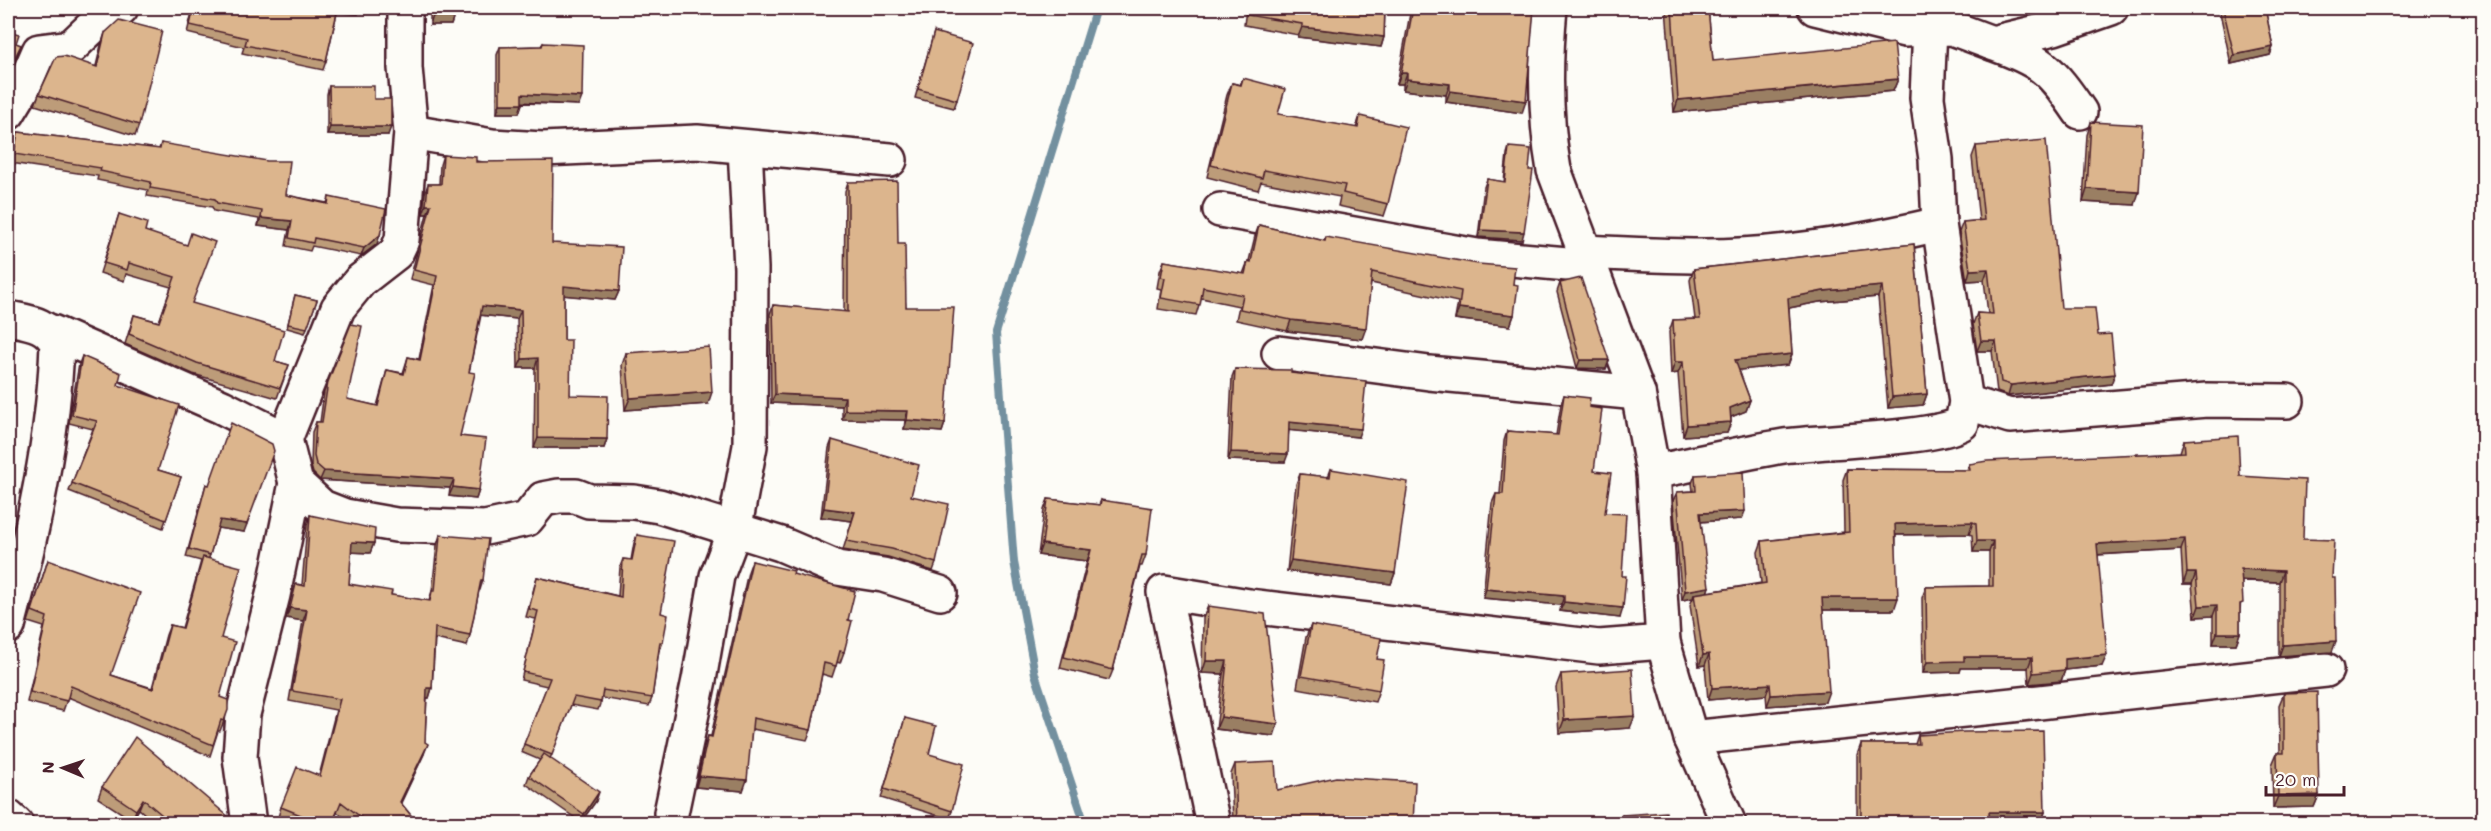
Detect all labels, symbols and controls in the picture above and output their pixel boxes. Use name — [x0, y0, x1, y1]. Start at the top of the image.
north arrow — [33, 738, 93, 798]
scale bar — [2266, 759, 2344, 797]
text: N — [37, 761, 58, 774]
text: 20 m — [2275, 767, 2316, 791]

